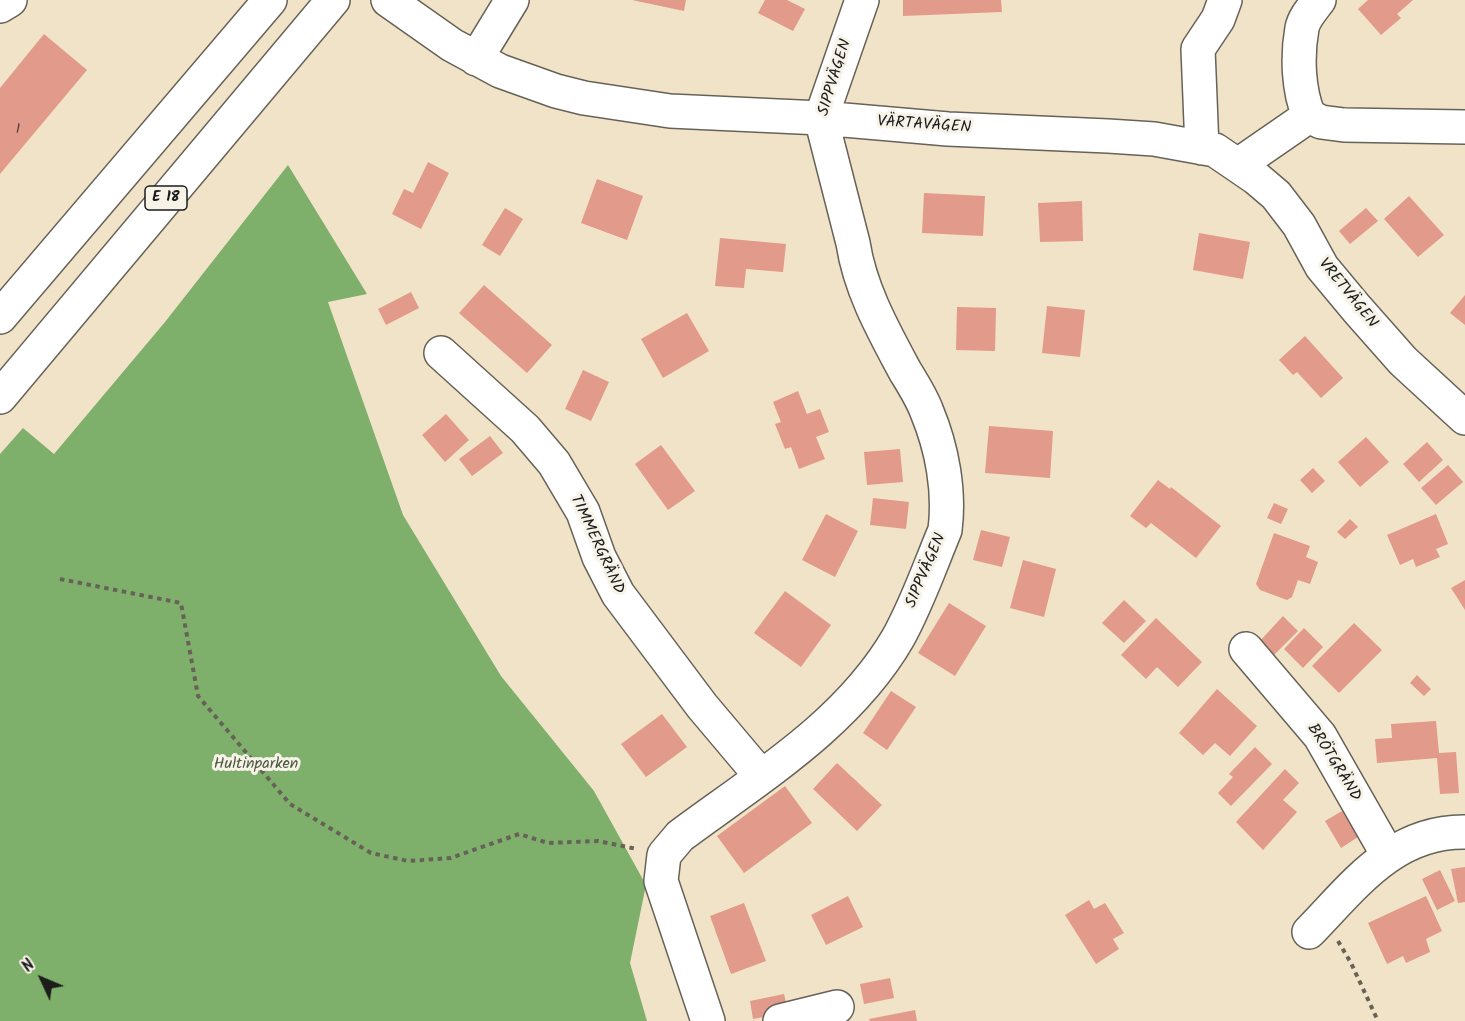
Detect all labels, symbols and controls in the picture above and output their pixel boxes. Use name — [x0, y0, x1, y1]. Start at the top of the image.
street label: SIPPVÄGEN — [815, 37, 857, 119]
street label: VÄRTAVÄGEN — [876, 113, 972, 139]
house number: 1 — [16, 123, 20, 139]
road number: E 18 — [145, 186, 187, 210]
street label: VRETVÄGEN — [1313, 255, 1381, 333]
street label: TIMMERGRÄND — [565, 492, 627, 598]
street label: SIPPVÄGEN — [903, 531, 951, 611]
street label: BRÖTGRÄND — [1302, 721, 1364, 805]
park label: Hultinparken — [214, 755, 298, 775]
north arrow — [12, 949, 72, 1009]
text: N — [16, 954, 41, 978]

